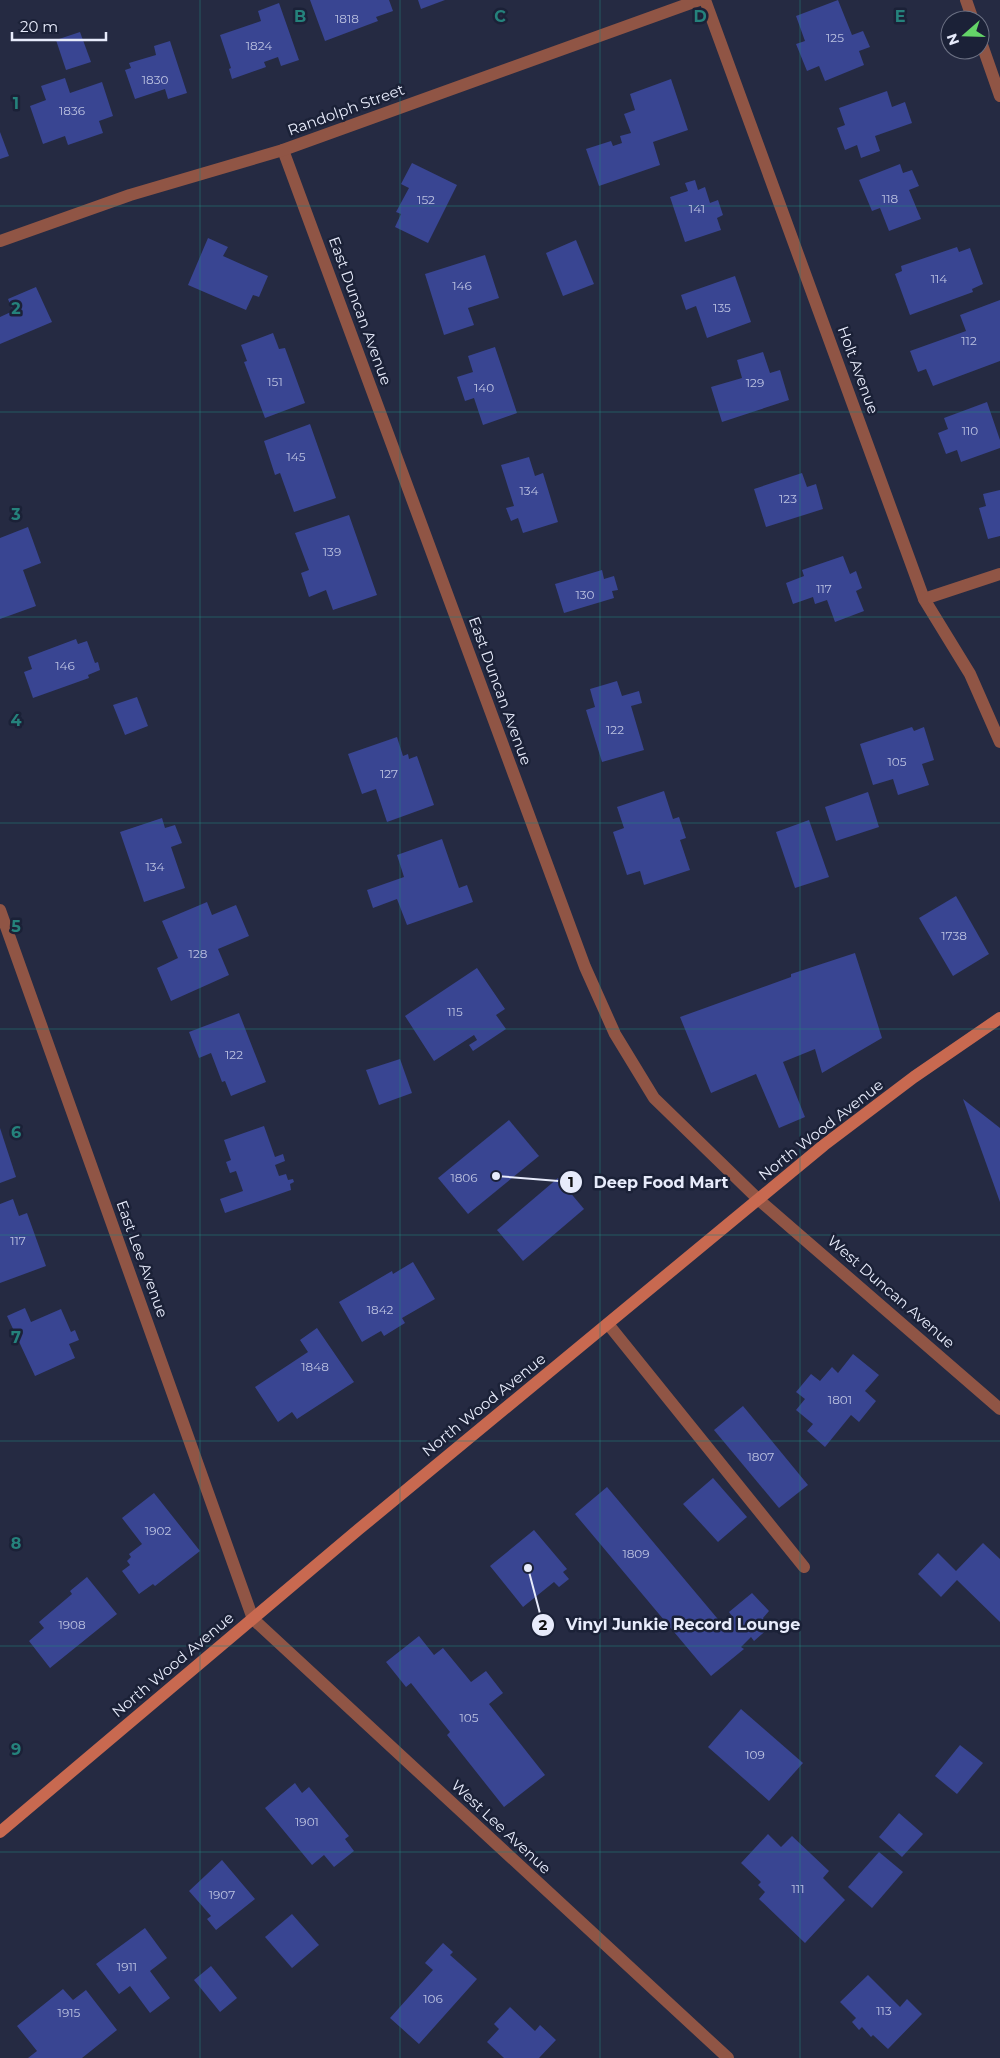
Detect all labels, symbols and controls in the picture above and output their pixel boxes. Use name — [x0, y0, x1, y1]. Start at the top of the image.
text: B — [294, 7, 306, 26]
text: C — [494, 7, 506, 26]
text: D — [693, 7, 707, 26]
text: E — [895, 7, 905, 26]
scale bar — [12, 10, 106, 42]
north arrow — [940, 10, 990, 60]
house number: 1818 — [335, 11, 359, 26]
text: 20 m — [20, 17, 58, 36]
house number: 125 — [826, 30, 844, 45]
text: N — [942, 31, 963, 48]
house number: 1824 — [246, 38, 272, 53]
house number: 1830 — [142, 72, 168, 87]
street label: Randolph Street — [285, 80, 407, 139]
text: 1 — [13, 94, 19, 113]
house number: 1836 — [59, 103, 85, 118]
house number: 118 — [882, 191, 899, 206]
house number: 152 — [417, 192, 435, 207]
house number: 141 — [689, 201, 705, 216]
street label: East Duncan Avenue — [325, 234, 396, 388]
house number: 114 — [931, 271, 947, 286]
house number: 146 — [452, 278, 472, 293]
text: 2 — [11, 299, 21, 318]
house number: 135 — [713, 300, 731, 315]
street label: Holt Avenue — [834, 323, 883, 416]
house number: 112 — [961, 333, 977, 348]
house number: 151 — [267, 374, 283, 389]
house number: 129 — [746, 375, 764, 390]
house number: 140 — [474, 380, 494, 395]
house number: 110 — [962, 423, 978, 438]
house number: 145 — [286, 449, 306, 464]
house number: 134 — [519, 483, 539, 498]
house number: 123 — [779, 491, 797, 506]
text: 3 — [10, 505, 21, 524]
house number: 139 — [323, 544, 341, 559]
house number: 117 — [816, 581, 832, 596]
house number: 130 — [575, 587, 595, 602]
street label: East Duncan Avenue — [465, 614, 536, 768]
house number: 146 — [55, 658, 75, 673]
text: 4 — [10, 711, 22, 730]
house number: 122 — [606, 722, 624, 737]
house number: 105 — [887, 754, 907, 769]
house number: 127 — [380, 766, 398, 781]
house number: 134 — [145, 859, 165, 874]
text: 5 — [11, 917, 21, 936]
house number: 1738 — [941, 928, 967, 943]
house number: 128 — [189, 946, 208, 961]
house number: 115 — [447, 1004, 463, 1019]
house number: 122 — [225, 1047, 243, 1062]
street label: North Wood Avenue — [754, 1075, 887, 1184]
text: 6 — [11, 1123, 21, 1142]
callout: Deep Food Mart — [559, 1167, 738, 1198]
house number: 1806 — [450, 1170, 478, 1185]
text: 1 — [568, 1172, 574, 1191]
text: Deep Food Mart — [594, 1173, 728, 1192]
street label: East Lee Avenue — [112, 1198, 173, 1320]
street label: West Duncan Avenue — [824, 1231, 959, 1352]
house number: 117 — [10, 1233, 26, 1248]
house number: 1842 — [367, 1302, 394, 1317]
text: 7 — [11, 1328, 21, 1347]
street label: North Wood Avenue — [418, 1349, 549, 1460]
house number: 1848 — [301, 1359, 329, 1374]
house number: 1801 — [828, 1392, 852, 1407]
house number: 1807 — [748, 1449, 774, 1464]
house number: 1902 — [145, 1523, 171, 1538]
text: 8 — [11, 1534, 21, 1553]
house number: 1809 — [622, 1546, 650, 1561]
street label: North Wood Avenue — [108, 1608, 238, 1721]
callout: Vinyl Junkie Record Lounge — [531, 1609, 811, 1640]
text: 2 — [539, 1615, 548, 1634]
text: Vinyl Junkie Record Lounge — [565, 1615, 800, 1634]
house number: 1908 — [58, 1617, 86, 1632]
house number: 105 — [459, 1710, 479, 1725]
text: 9 — [11, 1740, 21, 1759]
house number: 109 — [745, 1747, 765, 1762]
street label: West Lee Avenue — [447, 1775, 555, 1878]
house number: 1901 — [295, 1814, 319, 1829]
house number: 111 — [792, 1881, 805, 1896]
house number: 1907 — [209, 1887, 235, 1902]
house number: 1911 — [117, 1959, 137, 1974]
house number: 106 — [423, 1991, 443, 2006]
house number: 113 — [876, 2003, 892, 2018]
house number: 1915 — [58, 2005, 81, 2020]

